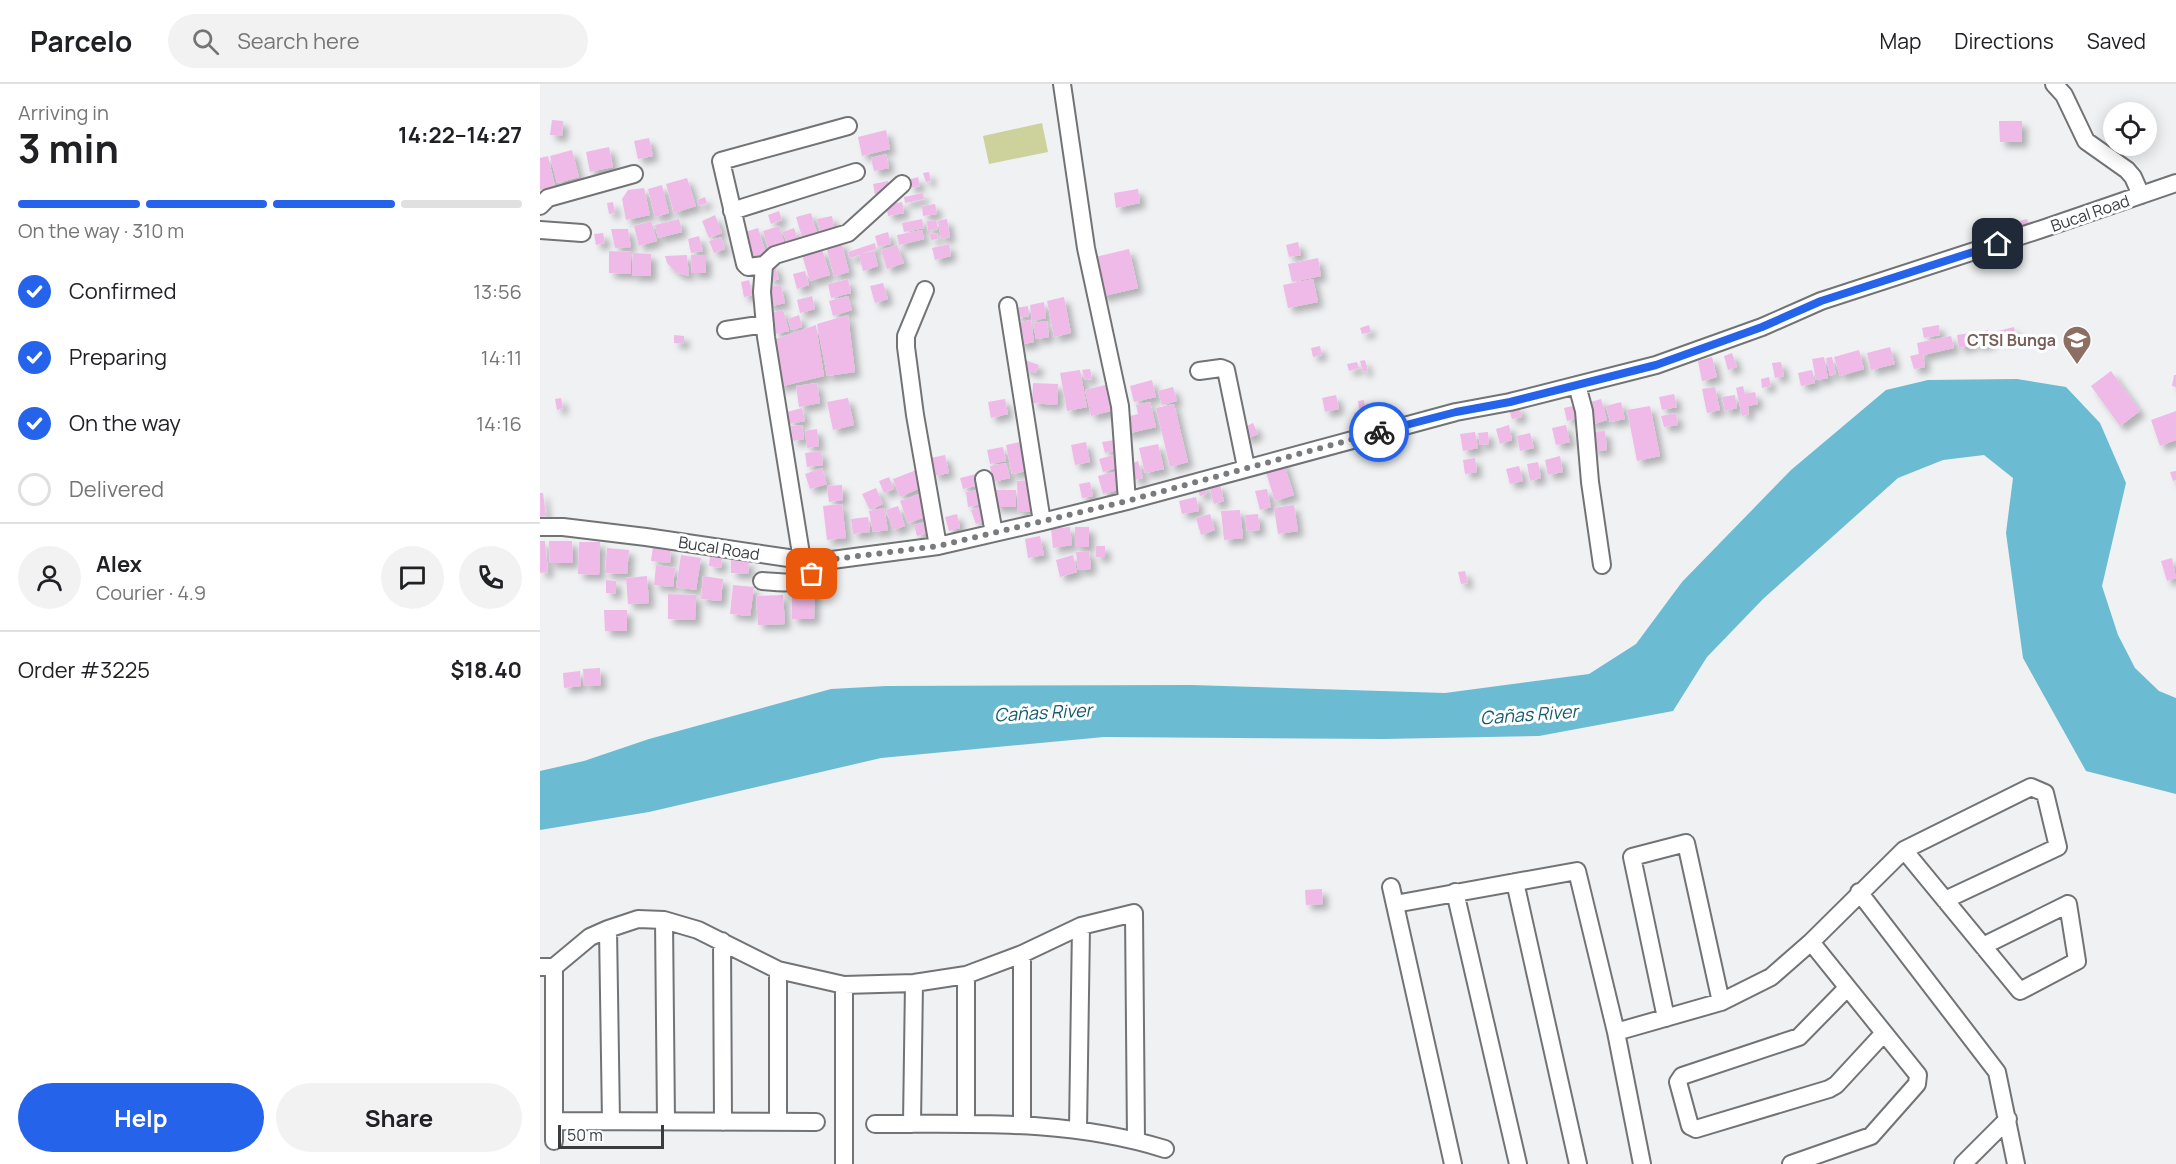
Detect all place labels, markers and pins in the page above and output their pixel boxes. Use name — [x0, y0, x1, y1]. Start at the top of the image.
pin — [1972, 218, 2023, 269]
school or university icon: CTSI Bunga — [2061, 324, 2093, 366]
place label: CTSI Bunga — [1967, 329, 2056, 351]
pin — [786, 548, 837, 599]

